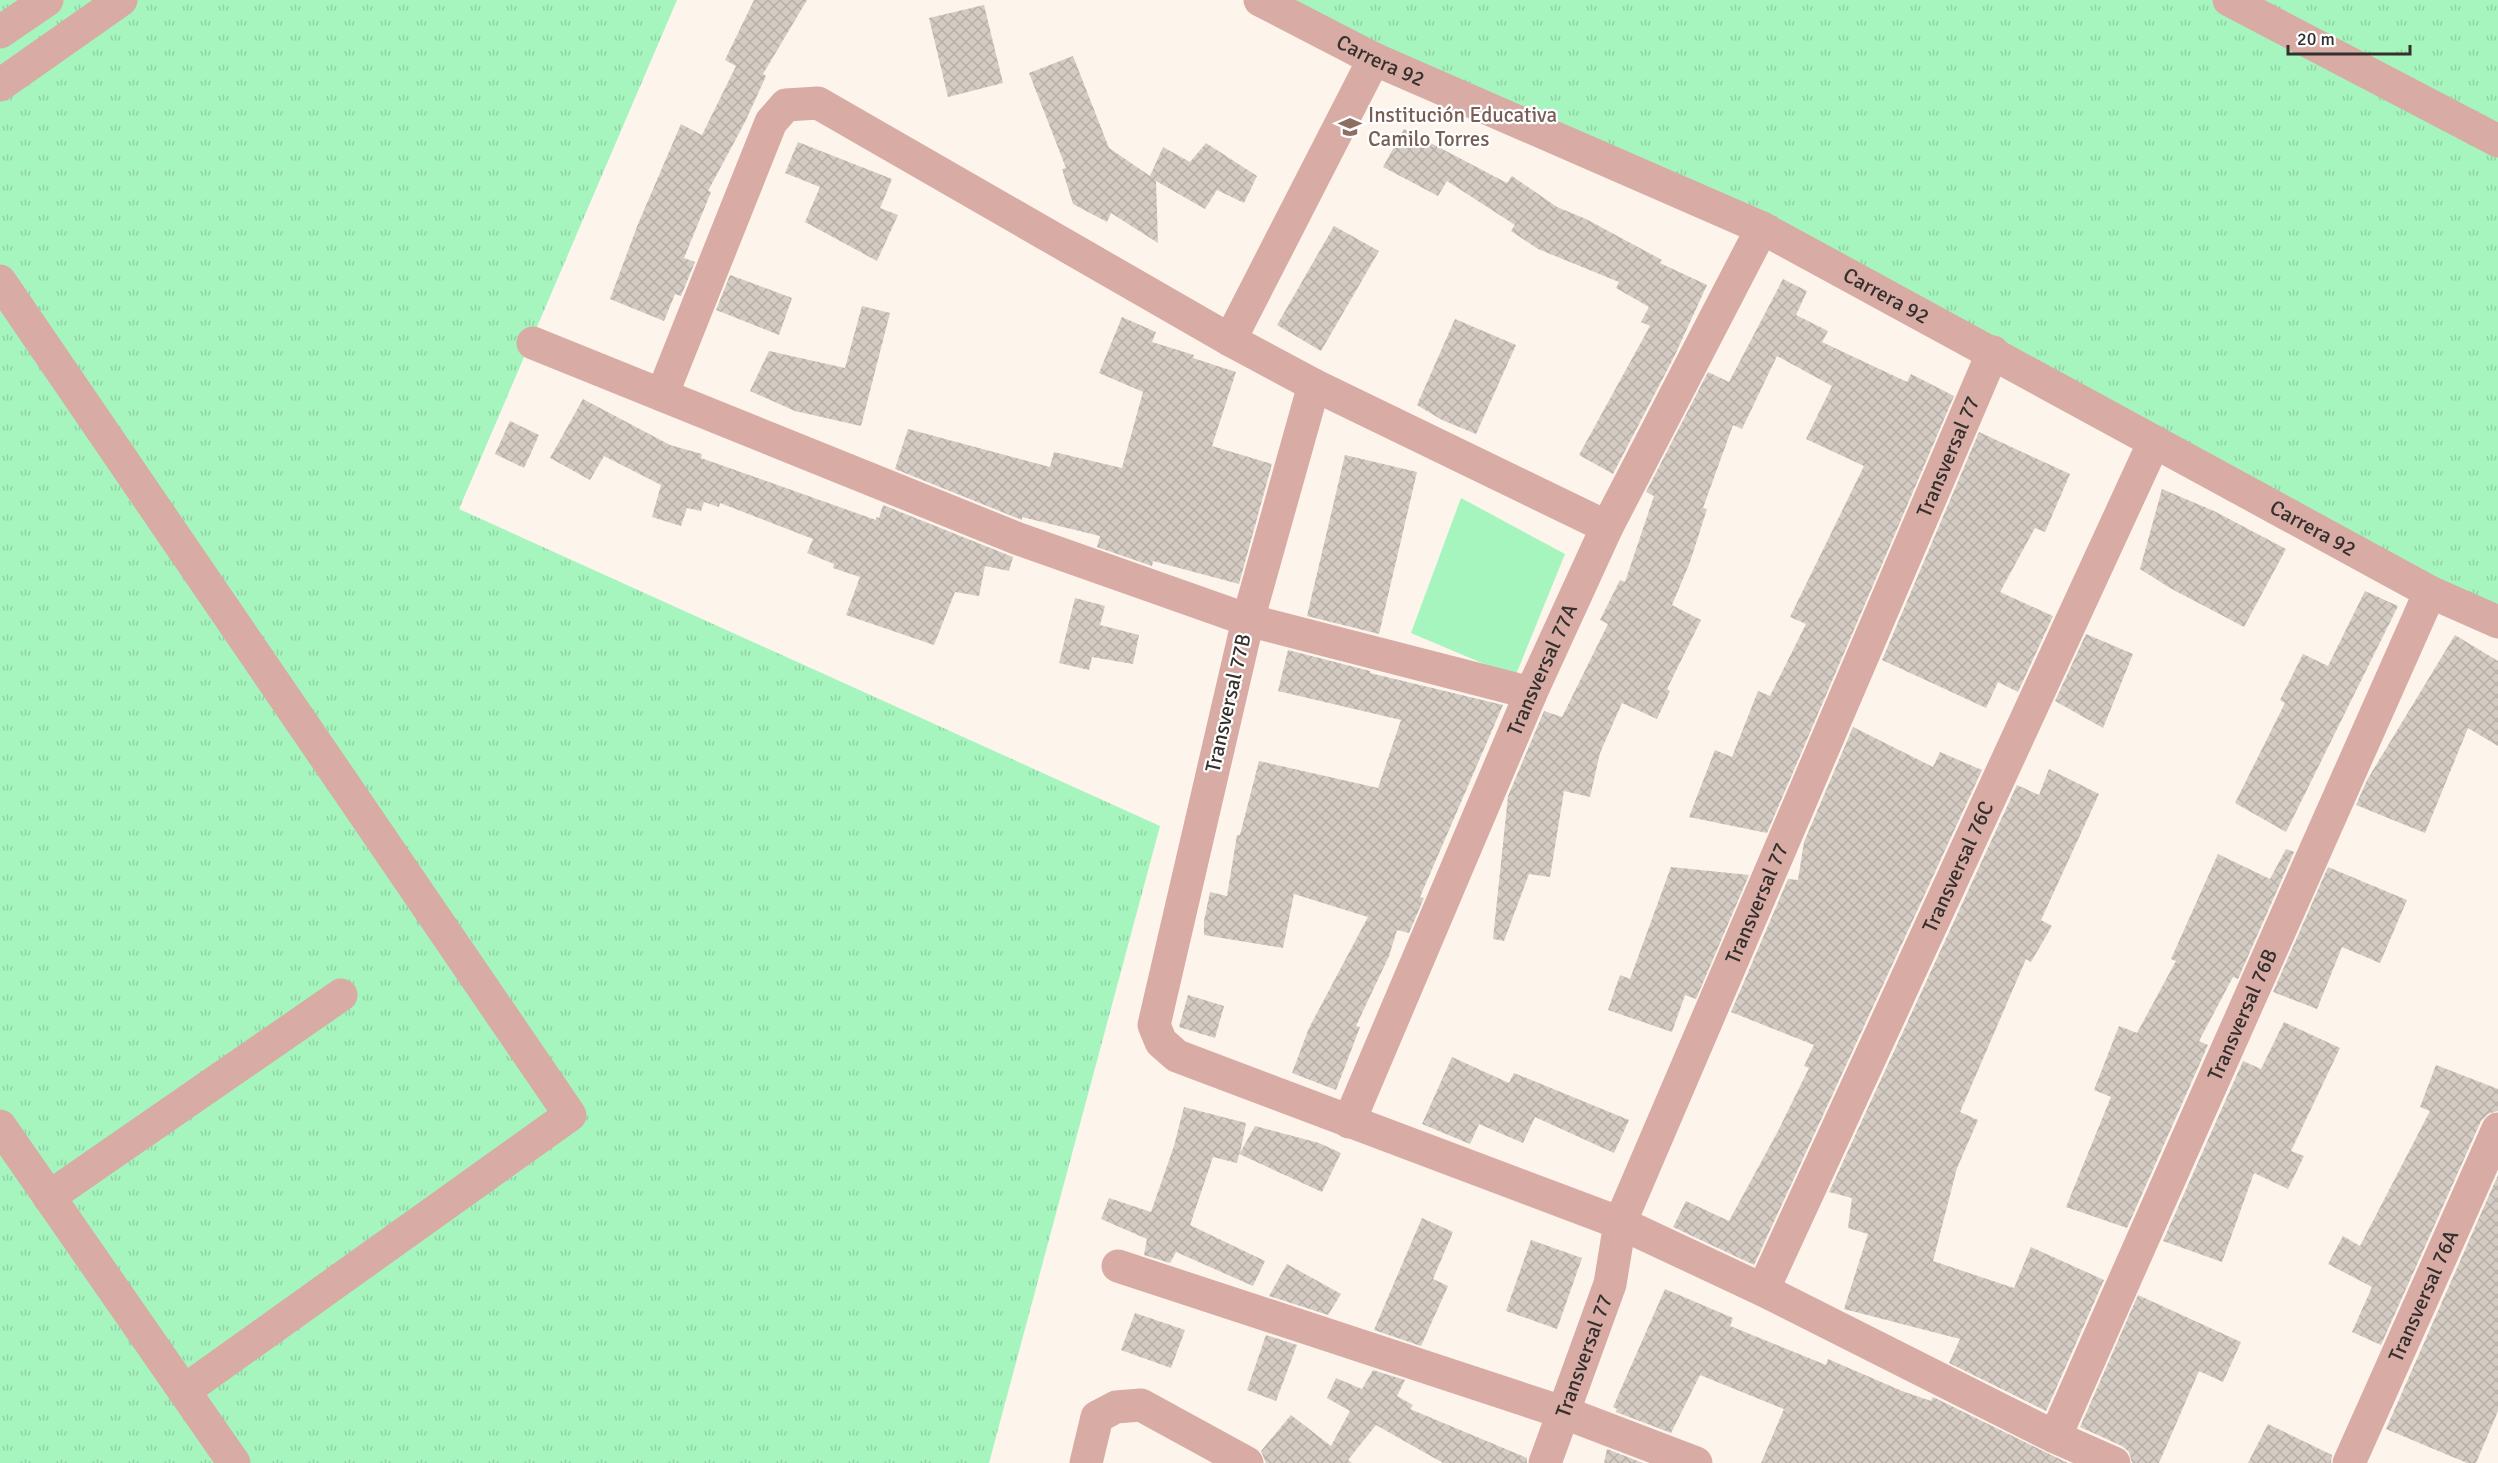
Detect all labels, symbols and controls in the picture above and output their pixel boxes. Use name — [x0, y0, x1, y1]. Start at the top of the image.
scale bar — [2288, 18, 2410, 56]
text: 20 m — [2297, 28, 2335, 50]
street label: Carrera 92 — [1332, 29, 1429, 92]
place label: Institución Educativa Camilo Torres — [1368, 102, 1557, 152]
school or university icon: Institución Educativa Camilo Torres — [1337, 114, 1363, 140]
street label: Carrera 92 — [1839, 262, 1934, 330]
street label: Transversal 77 — [1911, 392, 1986, 521]
street label: Carrera 92 — [2265, 494, 2361, 562]
street label: Transversal 77A — [1501, 599, 1583, 739]
street label: Transversal 77B — [1199, 631, 1257, 775]
street label: Transversal 76C — [1917, 797, 2000, 937]
street label: Transversal 77 — [1720, 839, 1794, 968]
street label: Transversal 76B — [2202, 945, 2283, 1085]
street label: Transversal 76A — [2383, 1226, 2464, 1366]
street label: Transversal 77 — [1550, 1291, 1618, 1421]

